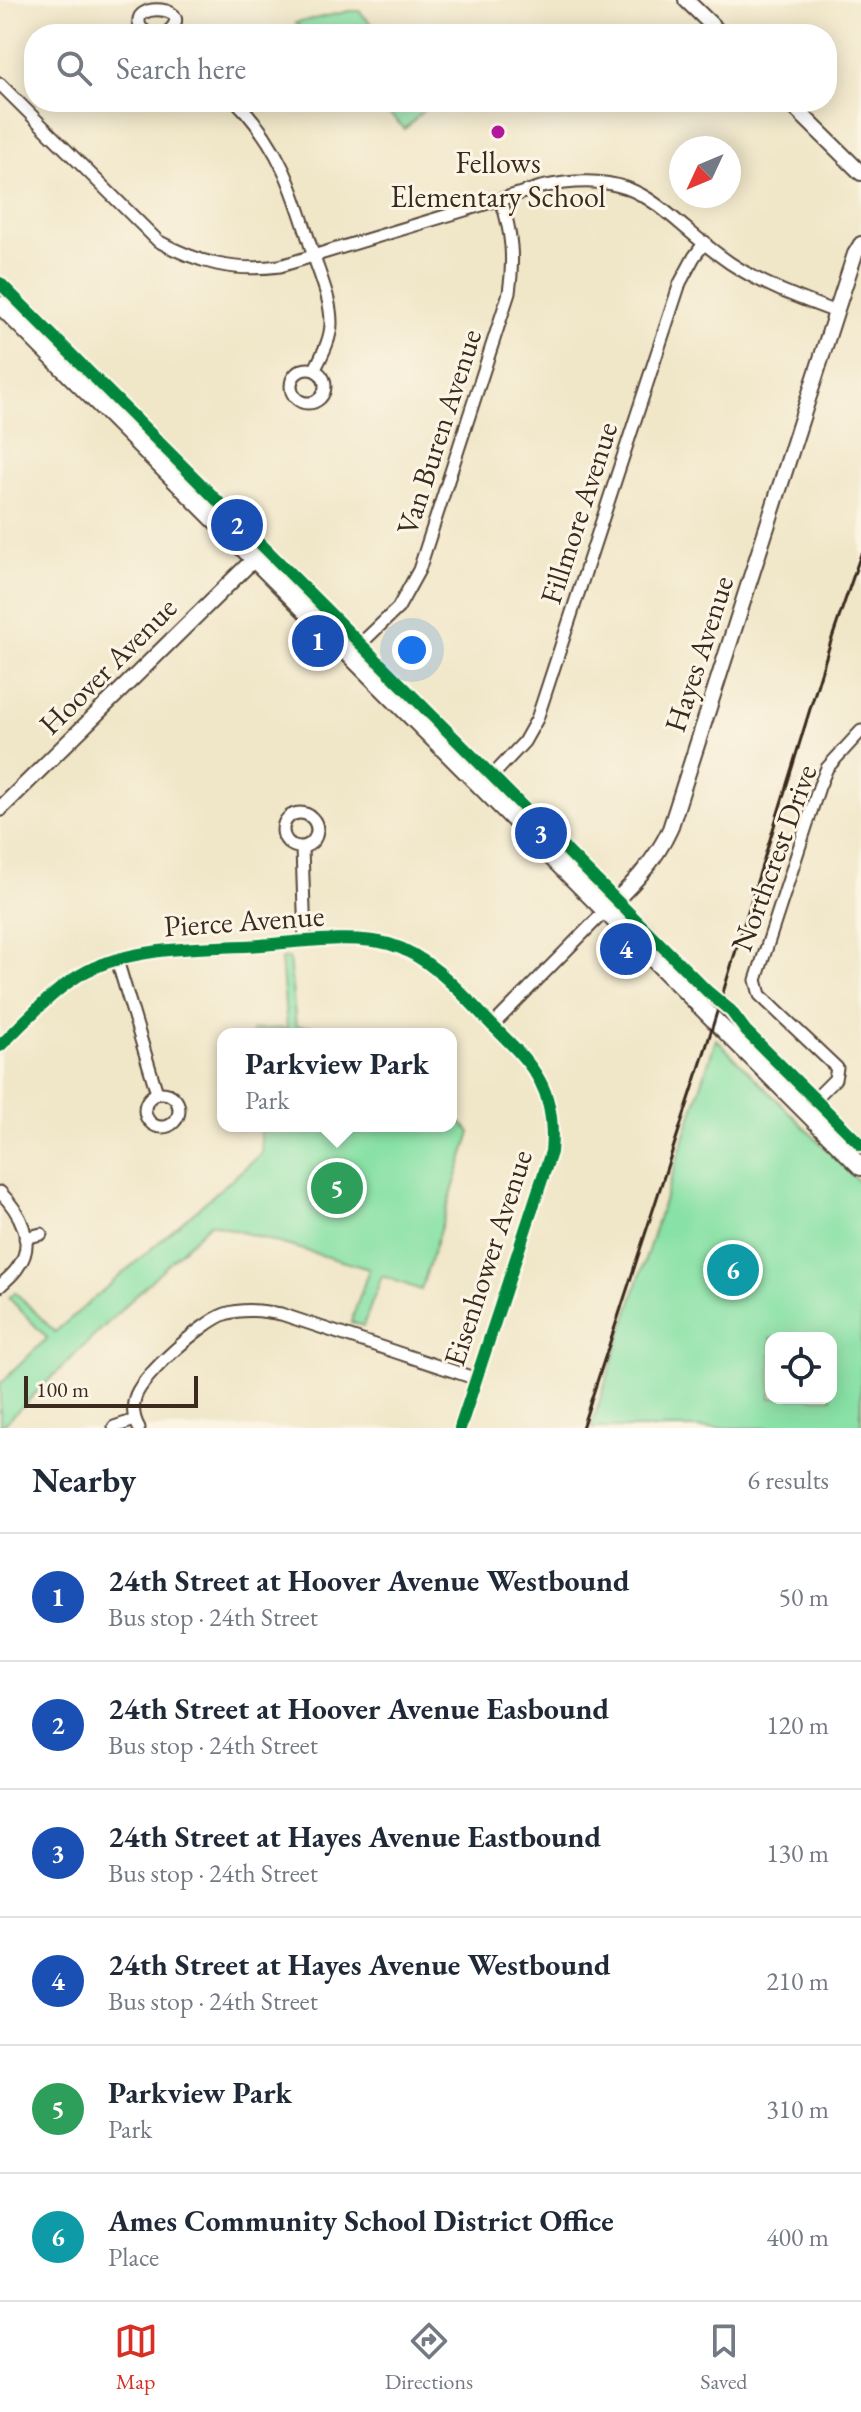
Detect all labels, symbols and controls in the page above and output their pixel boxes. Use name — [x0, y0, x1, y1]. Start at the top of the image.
search box — [24, 24, 837, 112]
icon: search — [52, 46, 96, 90]
text: Search here — [116, 49, 246, 88]
marker: Fellows Elementary School — [489, 123, 507, 141]
north arrow — [669, 136, 741, 208]
place label: Fellows Elementary School — [390, 143, 606, 216]
street label: Van Buren Avenue — [387, 324, 490, 540]
street label: Fillmore Avenue — [531, 417, 626, 609]
pin: 2 — [211, 495, 263, 555]
street label: Hayes Avenue — [655, 571, 742, 737]
street label: Hoover Avenue — [30, 588, 185, 743]
pin: 1 — [292, 611, 344, 671]
your location — [392, 630, 432, 670]
street label: Northcrest Drive — [722, 759, 825, 957]
pin: 3 — [515, 803, 567, 863]
street label: Pierce Avenue — [162, 895, 326, 946]
pin: 4 — [600, 919, 652, 979]
popup — [217, 1028, 457, 1132]
text: Parkview Park — [245, 1044, 429, 1083]
text: Park — [245, 1083, 289, 1117]
street label: Eisenhower Avenue — [434, 1145, 541, 1371]
pin: 5 — [311, 1158, 363, 1218]
pin: 6 — [707, 1240, 759, 1300]
map controls — [765, 1332, 837, 1404]
button: locate — [765, 1332, 837, 1404]
scale bar — [24, 1372, 198, 1408]
text: 100 m — [36, 1375, 89, 1404]
text: Nearby — [32, 1458, 136, 1502]
text: 6 results — [748, 1463, 829, 1497]
text: 24th Street at Hoover Avenue Westbound — [108, 1561, 630, 1600]
text: 1 — [51, 1580, 65, 1614]
text: 50 m — [779, 1580, 829, 1614]
text: Bus stop · 24th Street — [108, 1600, 318, 1634]
text: 24th Street at Hoover Avenue Easbound — [108, 1689, 609, 1728]
text: 2 — [51, 1708, 65, 1742]
text: 120 m — [766, 1708, 829, 1742]
text: Bus stop · 24th Street — [108, 1728, 318, 1762]
text: 24th Street at Hayes Avenue Eastbound — [108, 1817, 601, 1856]
text: 3 — [51, 1836, 65, 1870]
text: 130 m — [766, 1836, 829, 1870]
text: Bus stop · 24th Street — [108, 1856, 318, 1890]
text: 24th Street at Hayes Avenue Westbound — [108, 1945, 611, 1984]
text: 4 — [51, 1964, 65, 1998]
text: 210 m — [766, 1964, 829, 1998]
text: Bus stop · 24th Street — [108, 1984, 318, 2018]
text: Parkview Park — [108, 2073, 292, 2112]
text: 5 — [51, 2092, 65, 2126]
text: 310 m — [766, 2092, 829, 2126]
text: Park — [108, 2112, 152, 2146]
text: Ames Community School District Office — [108, 2201, 614, 2240]
text: 6 — [51, 2220, 65, 2254]
text: 400 m — [766, 2220, 829, 2254]
text: Place — [108, 2240, 159, 2274]
tab: Map — [114, 2319, 158, 2396]
tab: Directions — [385, 2319, 473, 2396]
tab: Saved — [700, 2319, 747, 2396]

